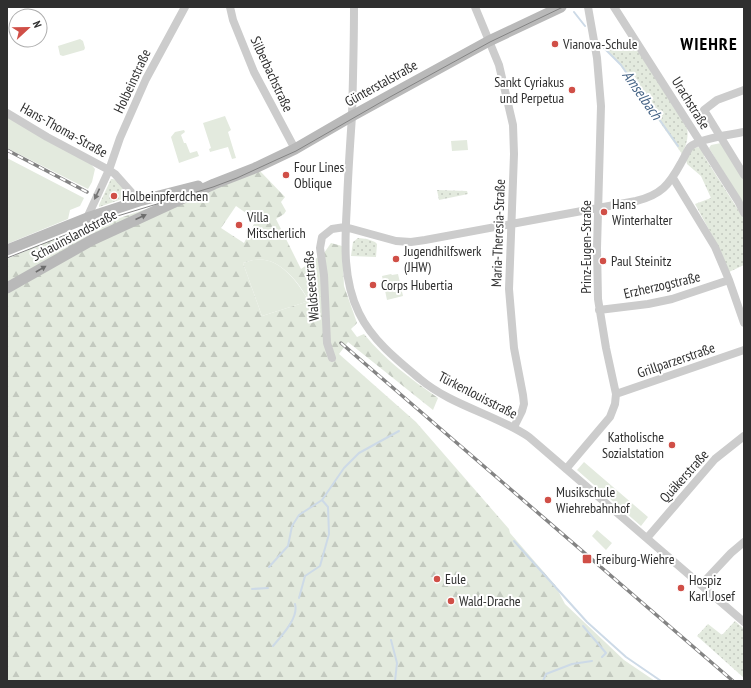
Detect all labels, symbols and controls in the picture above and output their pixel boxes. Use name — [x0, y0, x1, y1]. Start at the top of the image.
north arrow — [8, 8, 48, 48]
text: N — [30, 19, 45, 30]
district label: WIEHRE — [679, 32, 738, 55]
street label: Silberbachstraße — [247, 33, 297, 115]
place label: Vianova-Schule — [562, 35, 638, 53]
marker: Vianova-Schule — [550, 39, 560, 49]
street label: Holbeinstraße — [109, 46, 155, 116]
street label: Günterstalstraße — [341, 56, 421, 110]
water label: Amselbach — [619, 66, 667, 124]
place label: Sankt Cyriakus und Perpetua — [494, 73, 564, 107]
street label: Urachstraße — [668, 73, 714, 133]
marker: Sankt Cyriakus und Perpetua — [567, 85, 577, 95]
street label: Hans-Thoma-Straße — [17, 99, 111, 161]
place label: Four Lines Oblique — [294, 158, 344, 192]
marker: Four Lines Oblique — [281, 170, 291, 180]
street label: Maria-Theresia-Straße — [487, 179, 509, 287]
place label: Holbeinpferdchen — [122, 187, 208, 205]
one-way arrow — [94, 188, 100, 199]
marker: Holbeinpferdchen — [109, 191, 119, 201]
place label: Hans Winterhalter — [612, 195, 672, 229]
street label: Prinz-Eugen-Straße — [577, 200, 595, 294]
street label: Schauinslandstraße — [28, 205, 120, 265]
marker: Hans Winterhalter — [599, 207, 609, 217]
place label: Villa Mitscherlich — [246, 208, 306, 242]
one-way arrow — [135, 214, 146, 220]
marker: Villa Mitscherlich — [234, 220, 244, 230]
place label: Jugendhilfswerk (JHW) — [403, 242, 482, 276]
street label: Waldseestraße — [299, 250, 323, 322]
place label: Paul Steinitz — [611, 252, 671, 270]
marker: Jugendhilfswerk (JHW) — [391, 254, 401, 264]
marker: Paul Steinitz — [598, 256, 608, 266]
one-way arrow — [35, 265, 47, 272]
street label: Erzherzogstraße — [622, 267, 702, 303]
place label: Corps Hubertia — [381, 276, 453, 294]
marker: Corps Hubertia — [368, 280, 378, 290]
street label: Grillparzerstraße — [635, 338, 717, 382]
street label: Türkenlouisstraße — [435, 367, 521, 423]
place label: Katholische Sozialstation — [602, 428, 664, 462]
marker: Katholische Sozialstation — [667, 440, 677, 450]
street label: Quäkerstraße — [656, 446, 713, 506]
place label: Musikschule Wiehrebahnhof — [556, 483, 630, 517]
marker: Musikschule Wiehrebahnhof — [543, 495, 553, 505]
place label: Freiburg-Wiehre — [596, 550, 675, 568]
marker: Freiburg-Wiehre — [581, 553, 593, 565]
place label: Eule — [445, 570, 466, 588]
place label: Hospiz Karl Josef — [689, 571, 735, 605]
marker: Eule — [432, 574, 442, 584]
marker: Hospiz Karl Josef — [676, 583, 686, 593]
place label: Wald-Drache — [459, 592, 521, 610]
marker: Wald-Drache — [446, 596, 456, 606]

